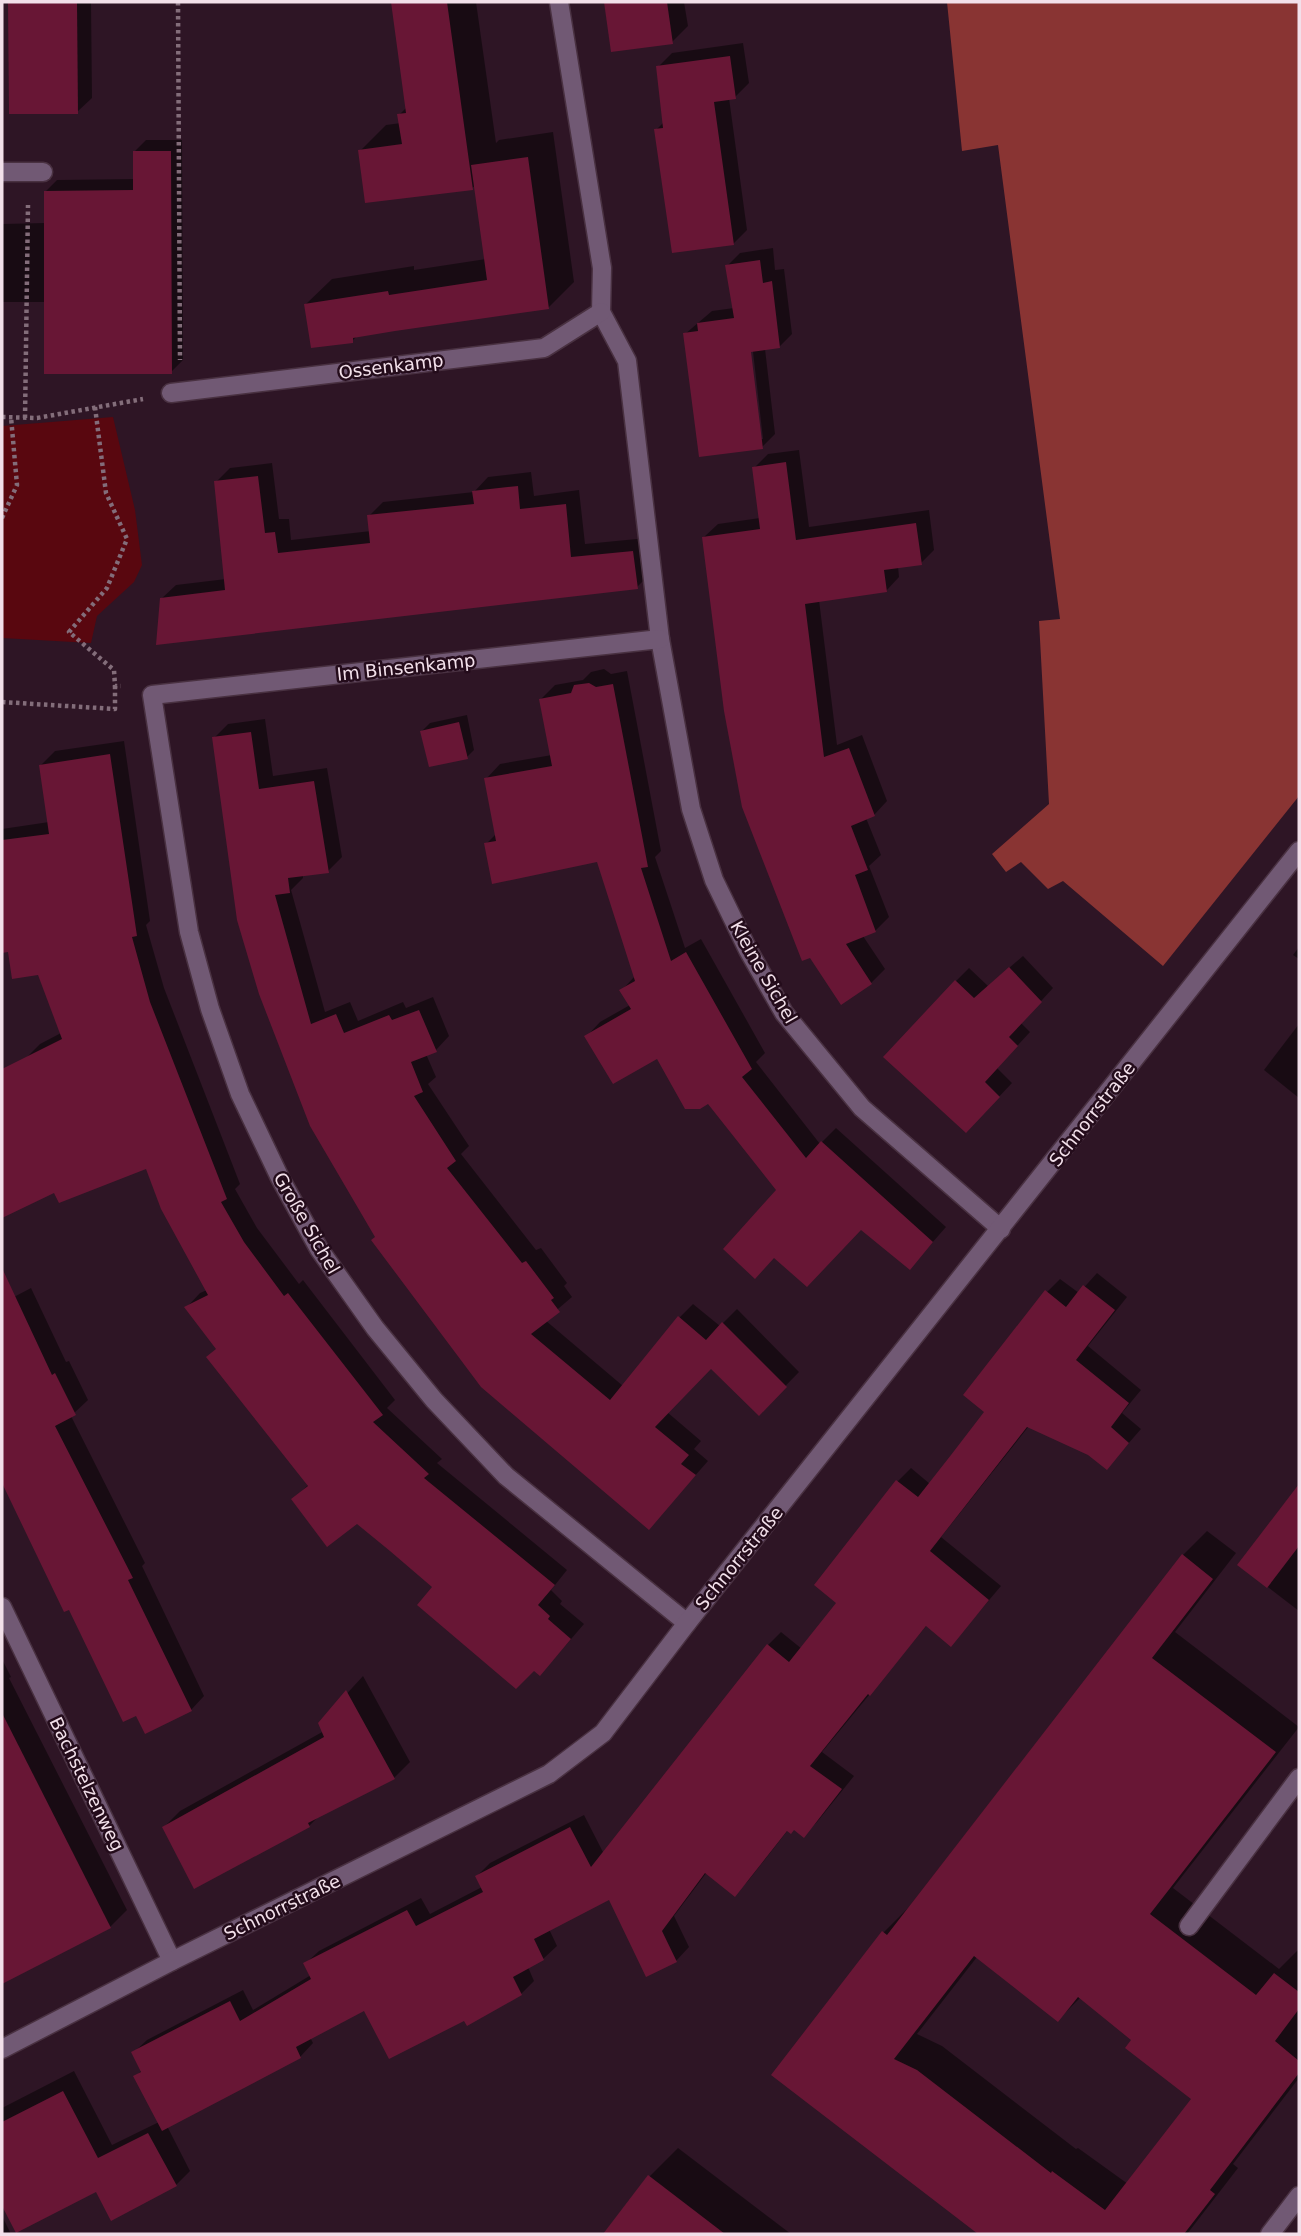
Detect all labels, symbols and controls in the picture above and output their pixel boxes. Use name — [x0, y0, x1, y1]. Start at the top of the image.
street label: Ossenkamp — [337, 349, 445, 383]
street label: Im Binsenkamp — [336, 649, 476, 685]
street label: Kleine Sichel — [726, 917, 802, 1027]
street label: Schnorrstraße — [1045, 1058, 1139, 1170]
street label: Große Sichel — [269, 1168, 345, 1278]
street label: Schnorrstraße — [691, 1502, 787, 1614]
street label: Bachstelzenweg — [45, 1714, 129, 1854]
street label: Schnorrstraße — [220, 1870, 344, 1944]

